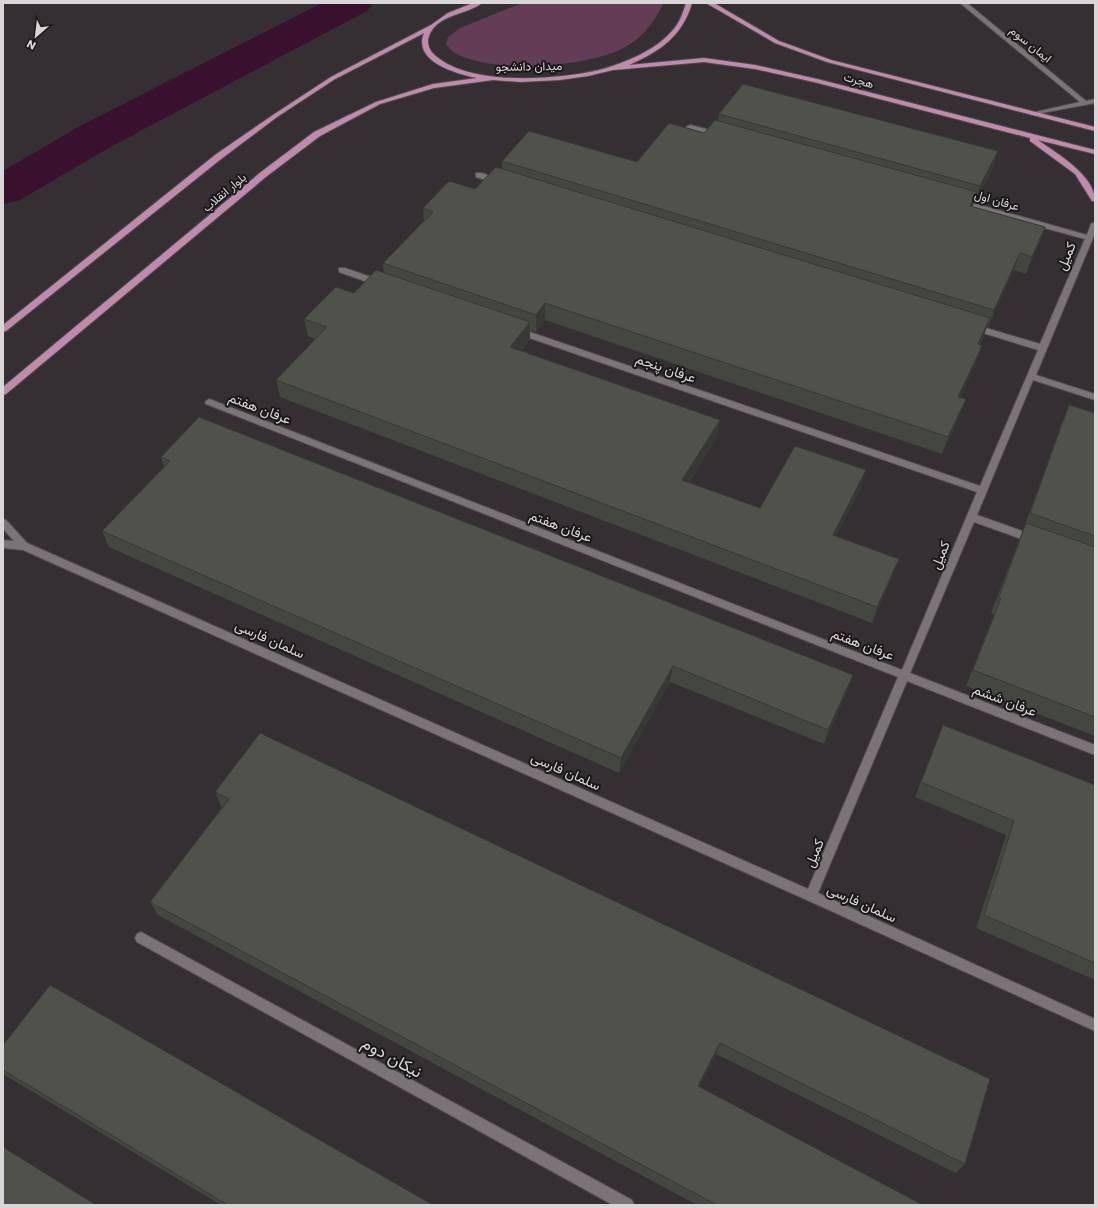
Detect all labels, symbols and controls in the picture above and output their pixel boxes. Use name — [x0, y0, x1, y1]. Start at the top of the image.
north arrow — [16, 16, 56, 56]
street label: ایمان سوم — [1006, 22, 1056, 66]
text: N — [24, 36, 39, 54]
street label: میدان دانشجو — [495, 57, 563, 75]
street label: هجرت — [842, 68, 876, 92]
street label: بلوار انقلاب — [198, 169, 250, 215]
street label: عرفان اول — [973, 186, 1021, 214]
street label: کمیل — [1051, 239, 1081, 273]
street label: عرفان پنجم — [633, 348, 699, 388]
street label: عرفان هفتم — [226, 387, 294, 429]
street label: عرفان هفتم — [527, 505, 595, 547]
street label: کمیل — [925, 538, 955, 572]
street label: سلمان فارسی — [232, 615, 308, 663]
street label: عرفان هفتم — [829, 623, 897, 665]
street label: عرفان ششم — [970, 679, 1040, 721]
street label: سلمان فارسی — [528, 747, 604, 795]
street label: کمیل — [799, 836, 829, 870]
street label: سلمان فارسی — [824, 879, 900, 927]
street label: نیکان دوم — [357, 1031, 427, 1084]

